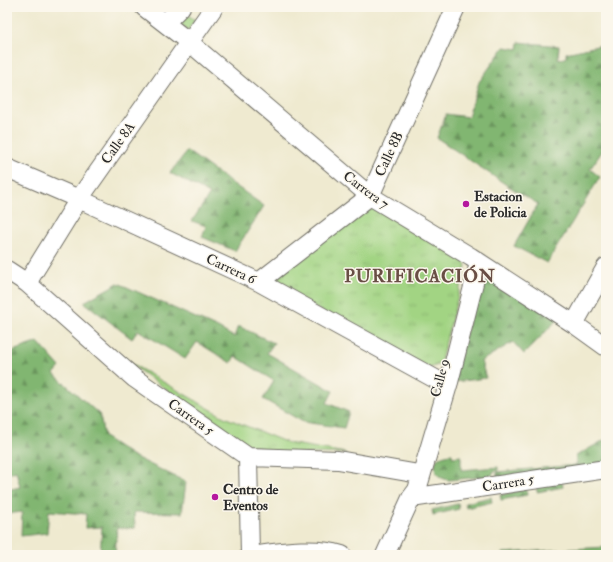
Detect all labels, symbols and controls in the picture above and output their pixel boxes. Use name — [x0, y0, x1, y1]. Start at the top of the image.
street label: Calle 8A — [97, 119, 139, 167]
street label: Calle 8B — [371, 129, 407, 179]
street label: Carrera 7 — [340, 167, 393, 213]
place label: Estacion de Policia — [474, 188, 528, 221]
marker: Estacion de Policia — [461, 199, 471, 209]
street label: Carrera 6 — [203, 250, 260, 288]
district label: PURIFICACIÓN — [344, 264, 496, 288]
street label: Calle 9 — [427, 357, 453, 399]
street label: Carrera 5 — [165, 395, 218, 439]
street label: Carrera 5 — [481, 470, 536, 495]
place label: Centro de Eventos — [223, 481, 279, 514]
marker: Centro de Eventos — [210, 492, 220, 502]

